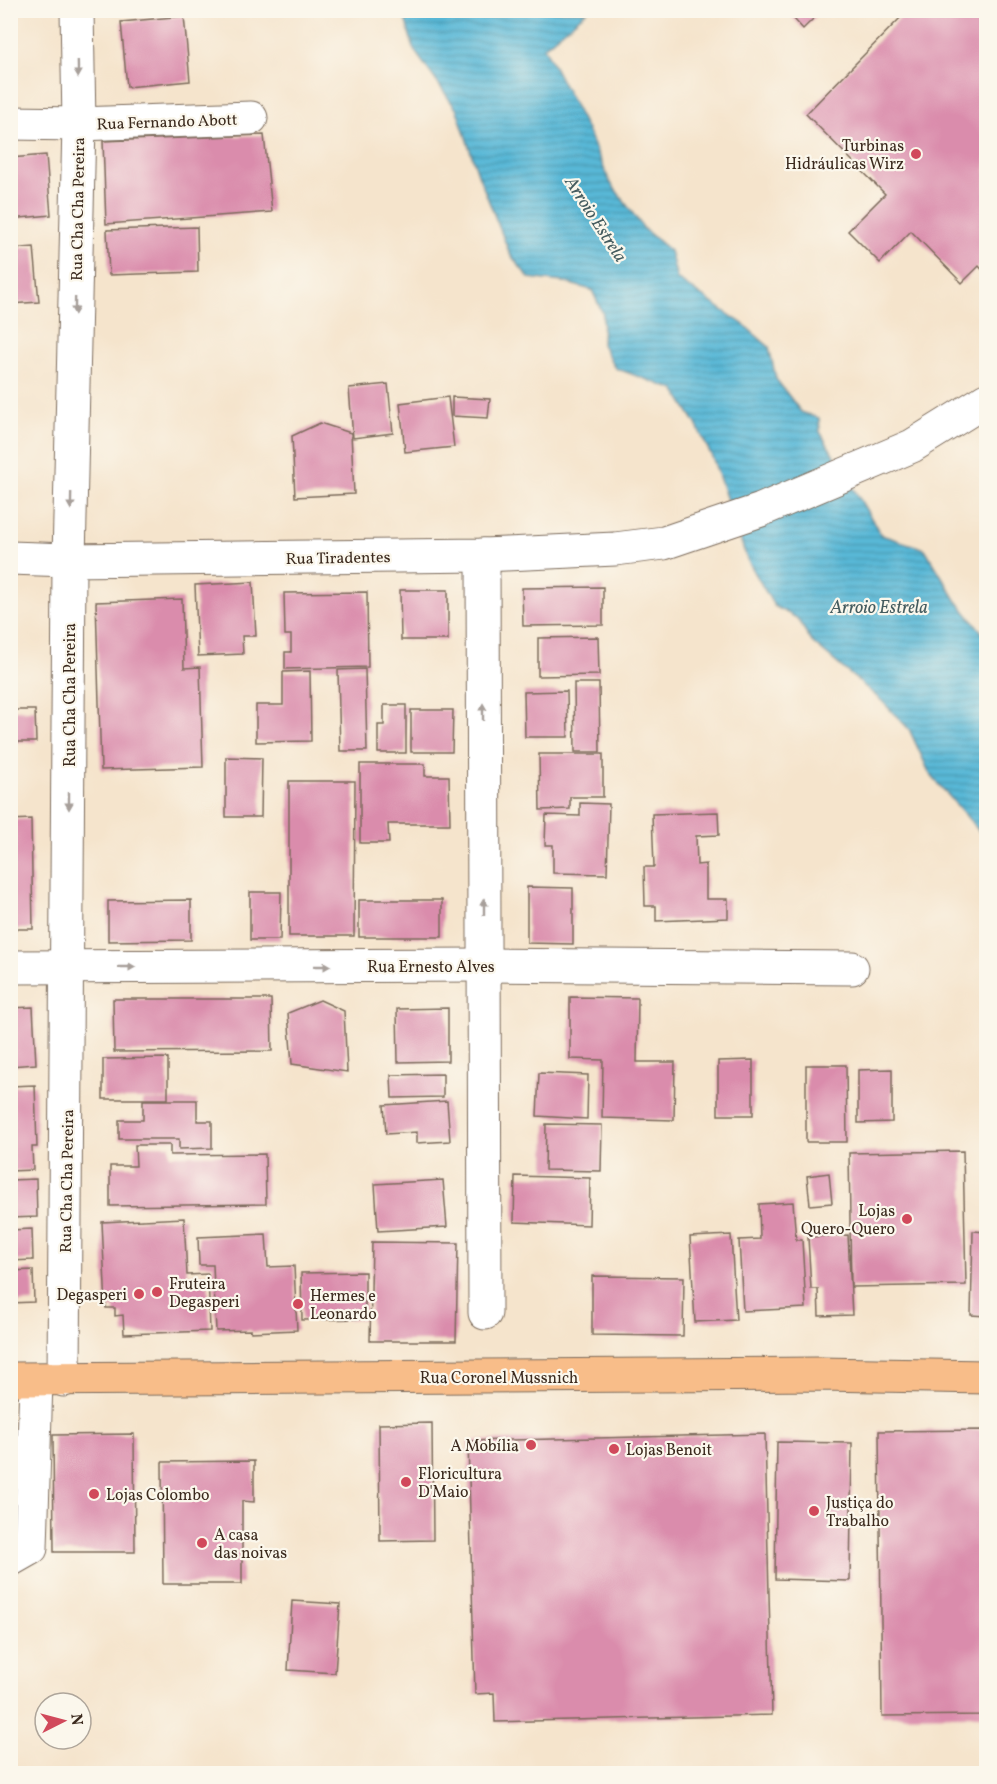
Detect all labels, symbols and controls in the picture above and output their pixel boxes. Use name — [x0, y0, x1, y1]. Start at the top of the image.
one-way arrow — [73, 59, 83, 78]
street label: Rua Fernando Abott — [96, 110, 238, 136]
place label: Turbinas Hidráulicas Wirz — [785, 136, 904, 176]
street label: Rua Cha Cha Pereira — [67, 137, 91, 281]
marker: Turbinas Hidráulicas Wirz — [909, 147, 923, 161]
water label: Arroio Estrela — [557, 171, 632, 268]
one-way arrow — [70, 296, 79, 315]
one-way arrow — [66, 491, 75, 510]
street label: Rua Tiradentes — [285, 547, 391, 571]
water label: Arroio Estrela — [829, 596, 928, 621]
street label: Rua Cha Cha Pereira — [60, 623, 82, 767]
one-way arrow — [478, 702, 488, 721]
one-way arrow — [64, 791, 74, 810]
one-way arrow — [479, 897, 489, 916]
street label: Rua Ernesto Alves — [367, 957, 495, 979]
one-way arrow — [312, 961, 331, 971]
one-way arrow — [117, 962, 136, 972]
street label: Rua Cha Cha Pereira — [56, 1109, 80, 1253]
place label: Lojas Quero-Quero — [801, 1201, 895, 1241]
marker: Lojas Quero-Quero — [900, 1212, 914, 1226]
place label: Fruteira Degasperi — [169, 1274, 240, 1314]
place label: Degasperi — [56, 1285, 127, 1307]
marker: Fruteira Degasperi — [150, 1285, 164, 1299]
place label: Hermes e Leonardo — [310, 1286, 377, 1326]
marker: Degasperi — [132, 1287, 146, 1301]
marker: Hermes e Leonardo — [291, 1297, 305, 1311]
street label: Rua Coronel Mussnich — [420, 1368, 578, 1390]
place label: A Mobília — [450, 1436, 519, 1458]
marker: A Mobília — [524, 1438, 538, 1452]
place label: Lojas Benoit — [626, 1440, 712, 1462]
marker: Lojas Benoit — [607, 1442, 621, 1456]
place label: Floricultura D'Maio — [418, 1464, 502, 1504]
marker: Floricultura D'Maio — [399, 1475, 413, 1489]
place label: Lojas Colombo — [106, 1485, 210, 1507]
marker: Lojas Colombo — [87, 1487, 101, 1501]
place label: Justiça do Trabalho — [826, 1493, 893, 1533]
marker: Justiça do Trabalho — [807, 1504, 821, 1518]
place label: A casa das noivas — [214, 1525, 287, 1565]
marker: A casa das noivas — [195, 1536, 209, 1550]
north arrow — [33, 1691, 93, 1751]
text: N — [64, 1713, 88, 1727]

